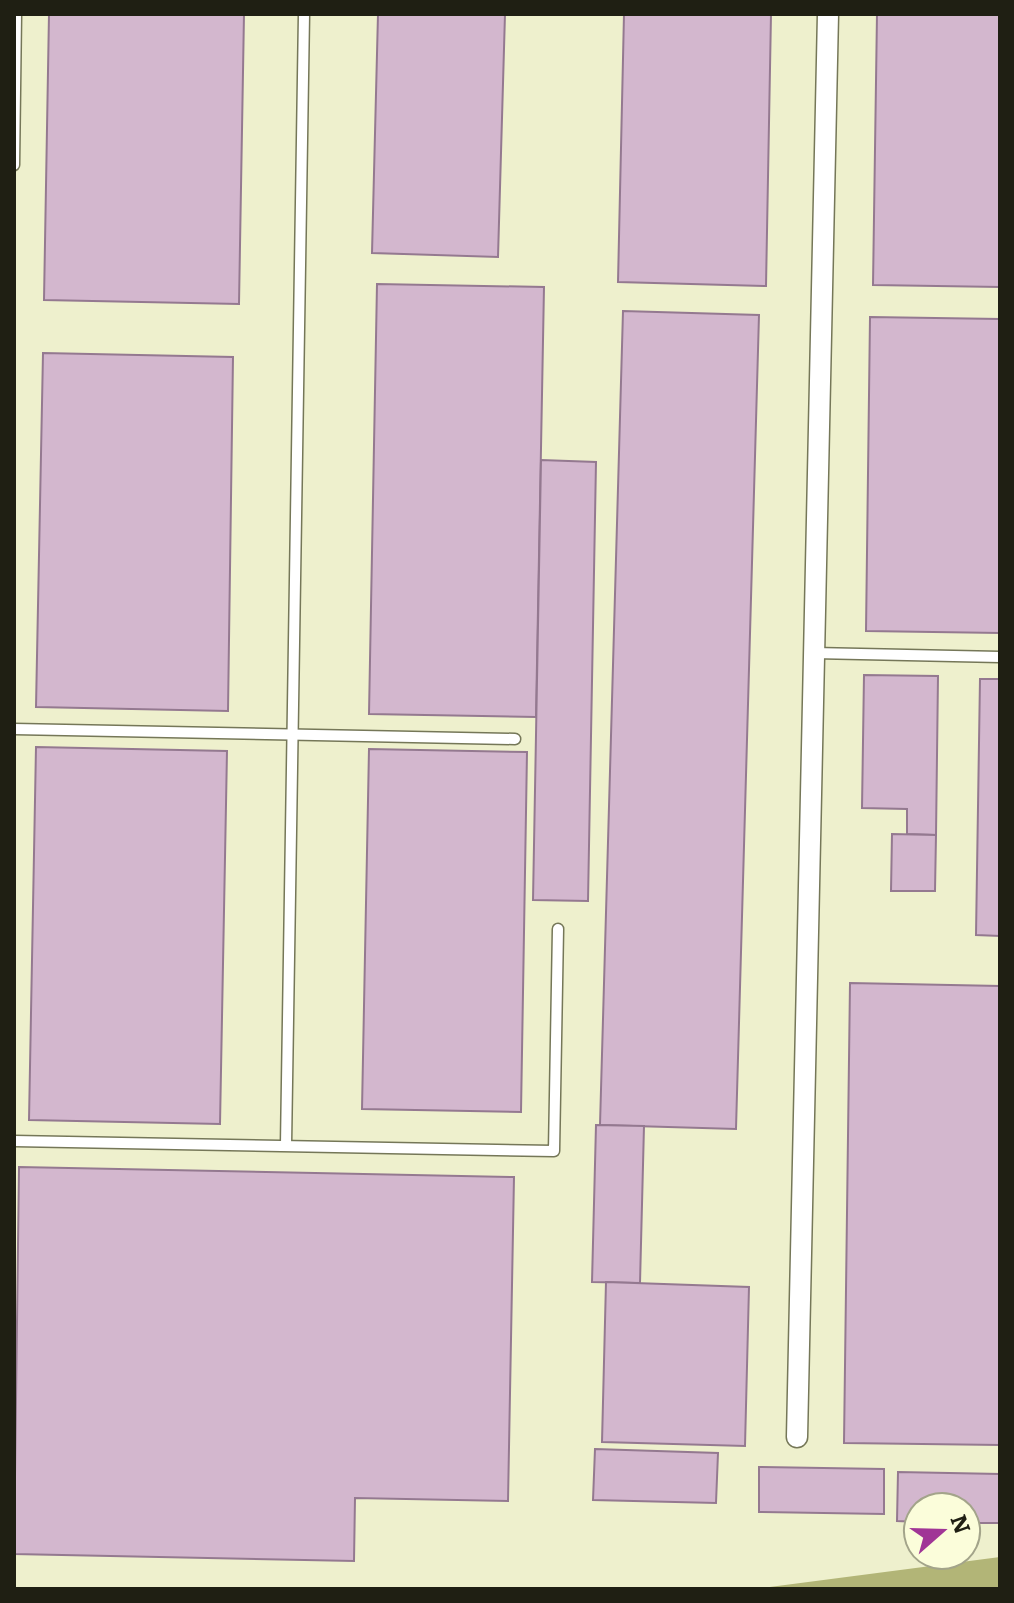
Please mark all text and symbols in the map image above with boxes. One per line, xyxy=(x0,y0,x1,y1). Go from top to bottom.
north arrow xyxy=(902,1491,982,1571)
text: N xyxy=(944,1509,981,1538)

